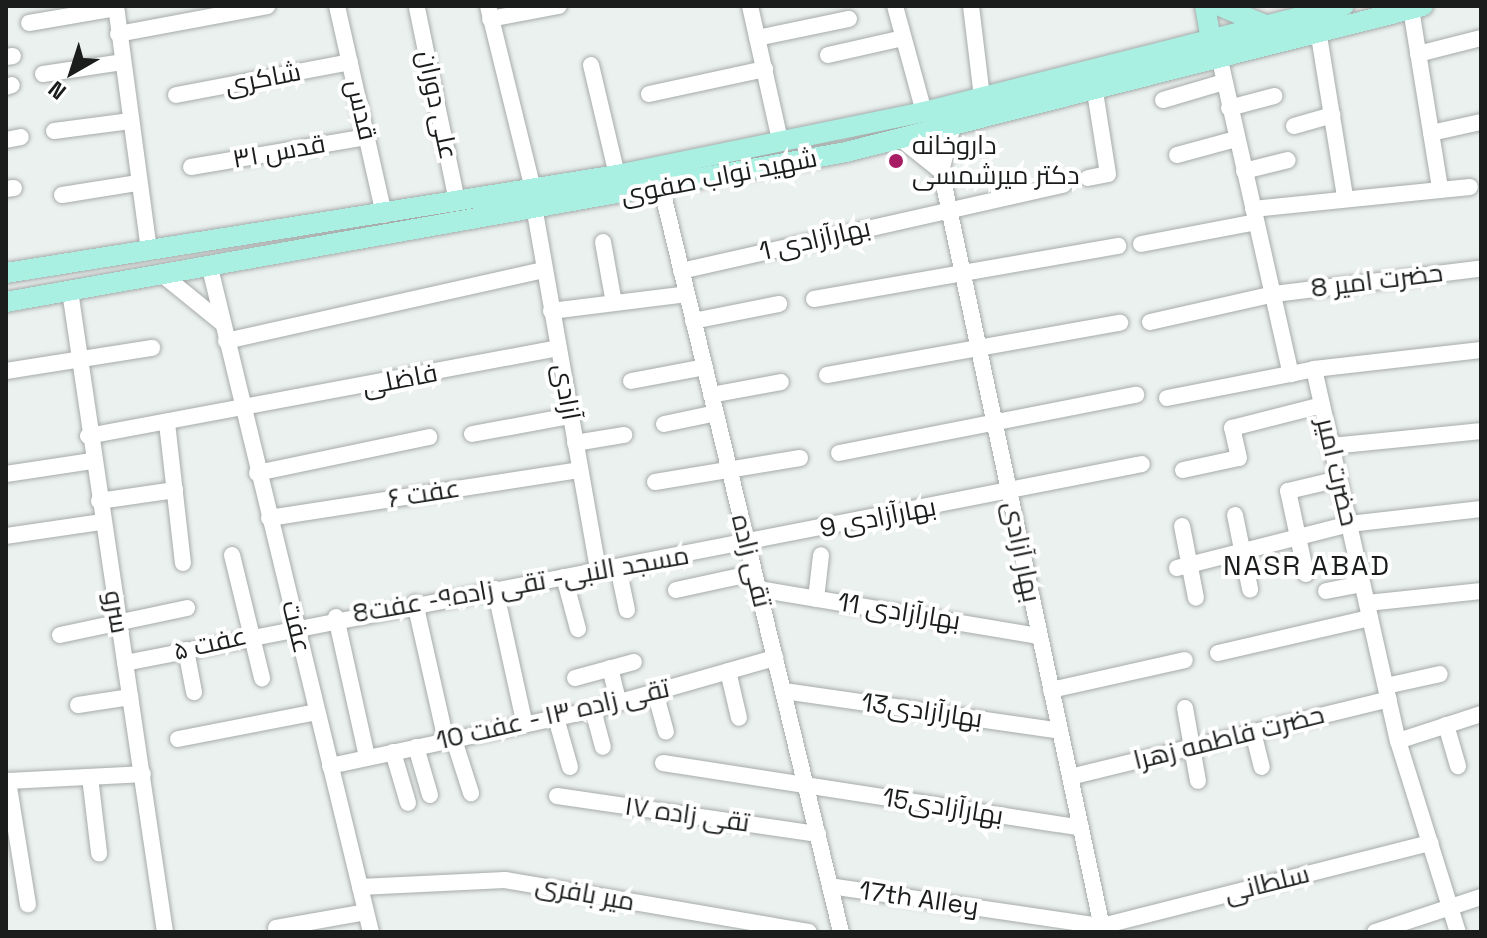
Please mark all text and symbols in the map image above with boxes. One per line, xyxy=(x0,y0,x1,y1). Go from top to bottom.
north arrow xyxy=(32,32,112,112)
street label: علی دوران xyxy=(410,48,464,162)
street label: شاکری xyxy=(222,56,304,102)
text: N xyxy=(42,75,71,106)
street label: قدس xyxy=(339,77,383,143)
street label: قدس ۳۱ xyxy=(230,129,328,175)
place label: داروخانه دکتر میرشمسی xyxy=(912,130,1079,192)
street label: شهید نواب صفوی xyxy=(618,143,820,211)
marker: داروخانه دکتر میرشمسی xyxy=(887,152,905,170)
street label: بهارآزادی 1 xyxy=(757,212,873,268)
street label: حضرت امیر 8 xyxy=(1309,257,1445,305)
street label: فاضلی xyxy=(360,357,440,403)
street label: آزادی xyxy=(546,361,586,423)
street label: حضرت امیر xyxy=(1309,415,1365,529)
street label: عفت ۶ xyxy=(386,473,462,515)
street label: بهارآزادی 9 xyxy=(817,491,939,545)
street label: بهار آزادی xyxy=(995,499,1047,605)
street label: تقی زاده xyxy=(724,511,778,611)
street label: مسجد النبی- تقی زاده۹- عفت8 xyxy=(350,540,692,630)
district label: NASR ABAD xyxy=(1223,548,1391,582)
street label: بهارآزادی 11 xyxy=(835,587,963,637)
street label: سرو xyxy=(97,588,135,636)
street label: عفت xyxy=(274,597,318,657)
street label: عفت ۵ xyxy=(170,620,250,668)
street label: تقی زاده ۱۳ - عفت 10 xyxy=(433,673,673,757)
street label: بهارآزادی13 xyxy=(859,687,985,735)
street label: حضرت فاطمه زهرا xyxy=(1131,699,1327,777)
street label: بهارآزادی15 xyxy=(880,782,1006,832)
street label: تقی زاده ۱۷ xyxy=(623,791,751,839)
street label: سلطانی xyxy=(1221,858,1313,910)
street label: میر بافری xyxy=(533,870,637,918)
street label: 17th Alley xyxy=(857,875,981,923)

